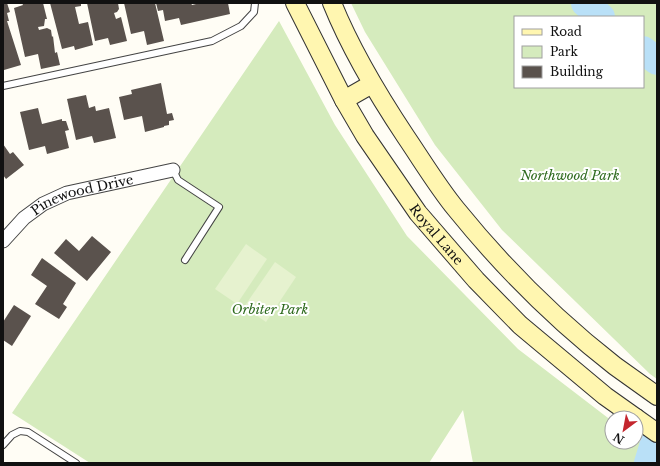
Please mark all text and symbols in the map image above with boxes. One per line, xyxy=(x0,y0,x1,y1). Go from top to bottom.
legend xyxy=(514,16,644,88)
text: Road xyxy=(550,24,582,39)
text: Park xyxy=(550,44,578,59)
text: Building xyxy=(550,64,604,79)
park label: Northwood Park xyxy=(519,167,620,184)
street label: Pinewood Drive xyxy=(27,170,135,219)
street label: Royal Lane xyxy=(406,201,467,268)
park label: Orbiter Park xyxy=(232,301,308,318)
north arrow xyxy=(604,410,644,450)
text: N xyxy=(610,429,627,447)

